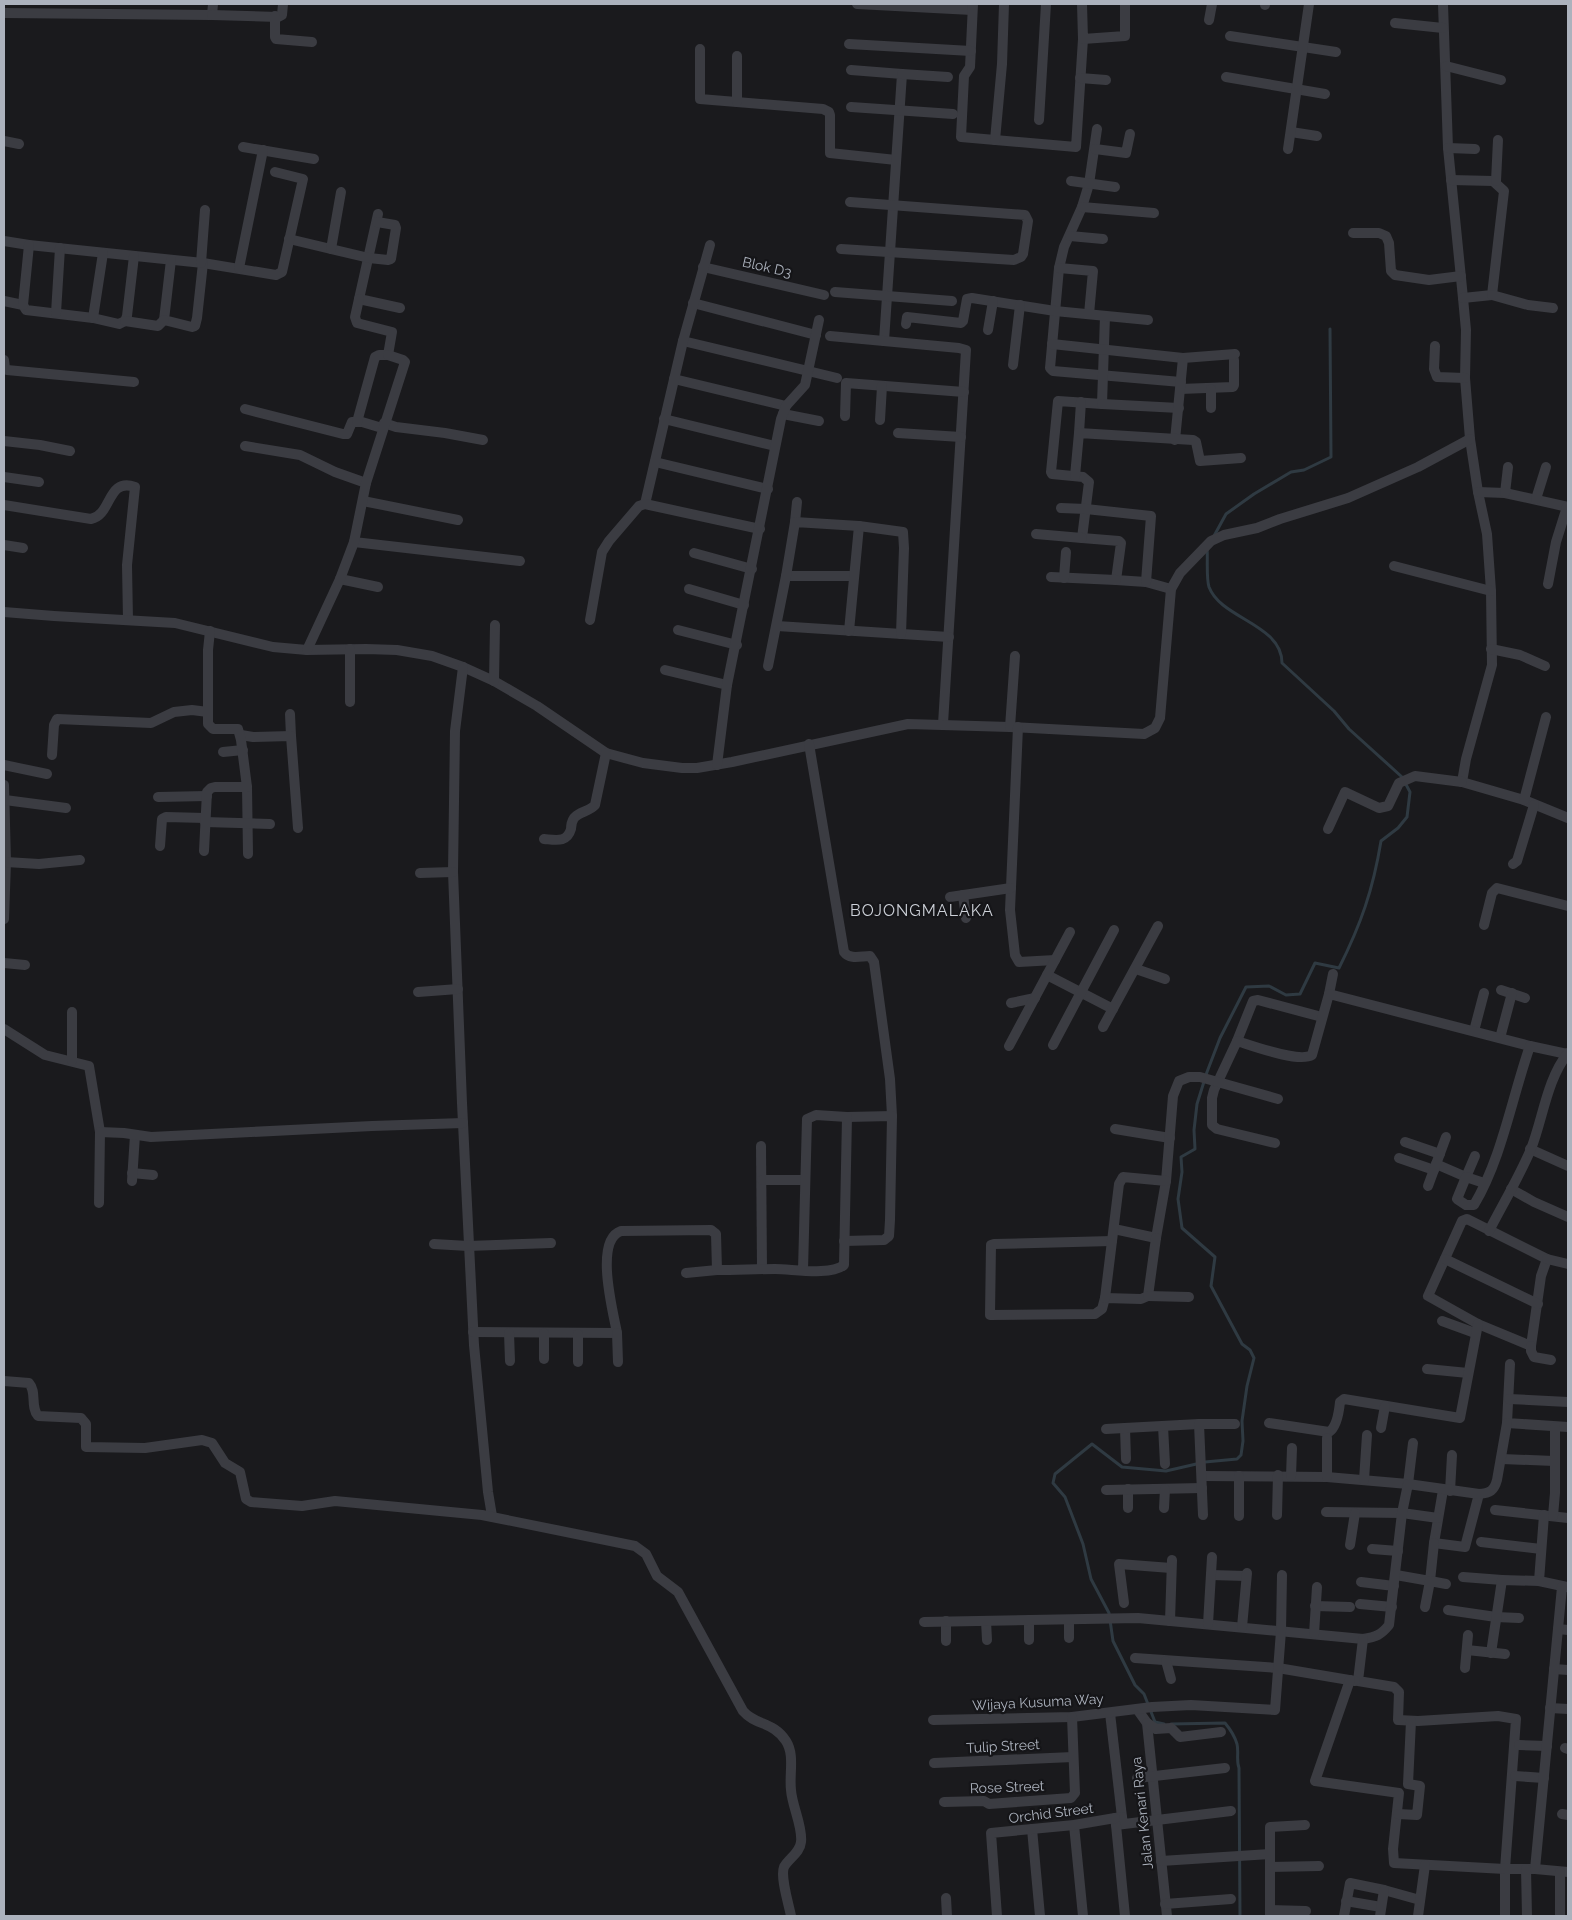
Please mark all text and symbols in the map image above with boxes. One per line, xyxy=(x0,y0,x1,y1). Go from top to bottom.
street label: Blok D3 xyxy=(741,254,793,280)
district label: BOJONGMALAKA xyxy=(850,901,994,920)
street label: Wijaya Kusuma Way xyxy=(972,1691,1104,1713)
street label: Tulip Street xyxy=(966,1736,1040,1756)
street label: Jalan Kenari Raya xyxy=(1128,1756,1156,1870)
street label: Rose Street xyxy=(969,1778,1045,1796)
street label: Orchid Street xyxy=(1008,1800,1095,1826)

